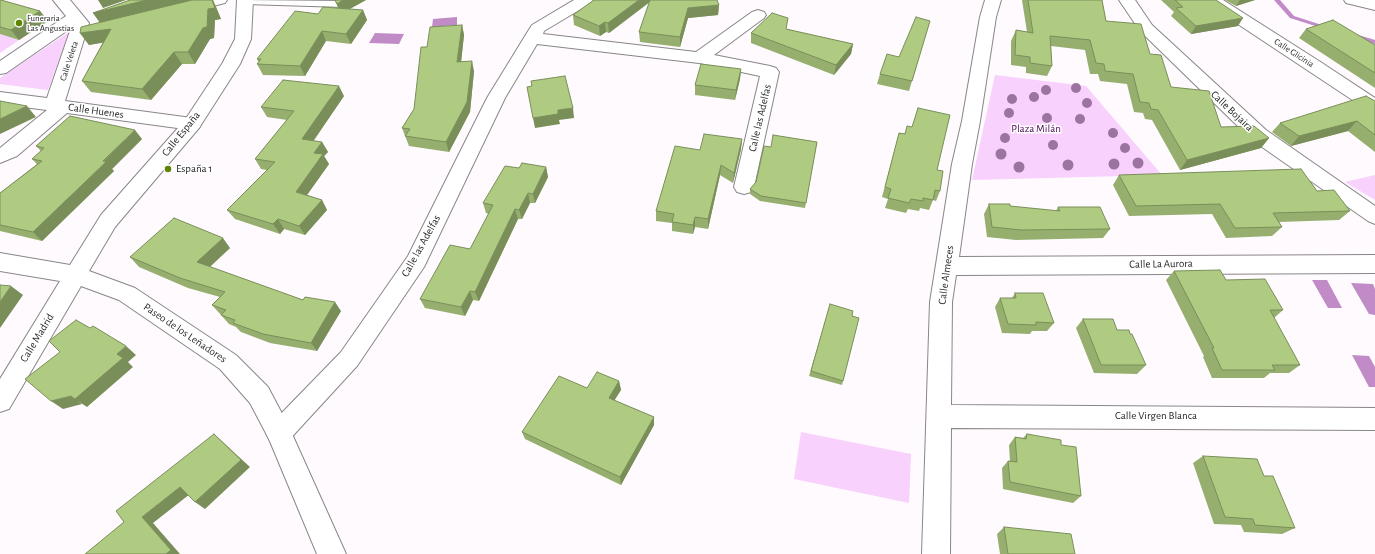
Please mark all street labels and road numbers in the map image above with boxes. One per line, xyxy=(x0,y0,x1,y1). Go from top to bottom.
street label: Calle Glicinia xyxy=(1272,36,1316,70)
street label: Calle Veleta xyxy=(58,40,80,82)
street label: Calle las Adelfas xyxy=(746,83,774,153)
street label: Calle Bojaira xyxy=(1208,88,1256,134)
street label: Calle Huenes xyxy=(67,101,125,121)
street label: Calle España xyxy=(159,109,203,159)
street label: Calle las Adelfas xyxy=(399,213,443,279)
street label: Calle Almeces xyxy=(935,245,957,305)
street label: Calle La Aurora xyxy=(1129,257,1193,271)
street label: Paseo de los Leñadores xyxy=(141,300,229,366)
street label: Calle Madrid xyxy=(17,311,57,365)
street label: Calle Virgen Blanca xyxy=(1115,409,1197,423)

